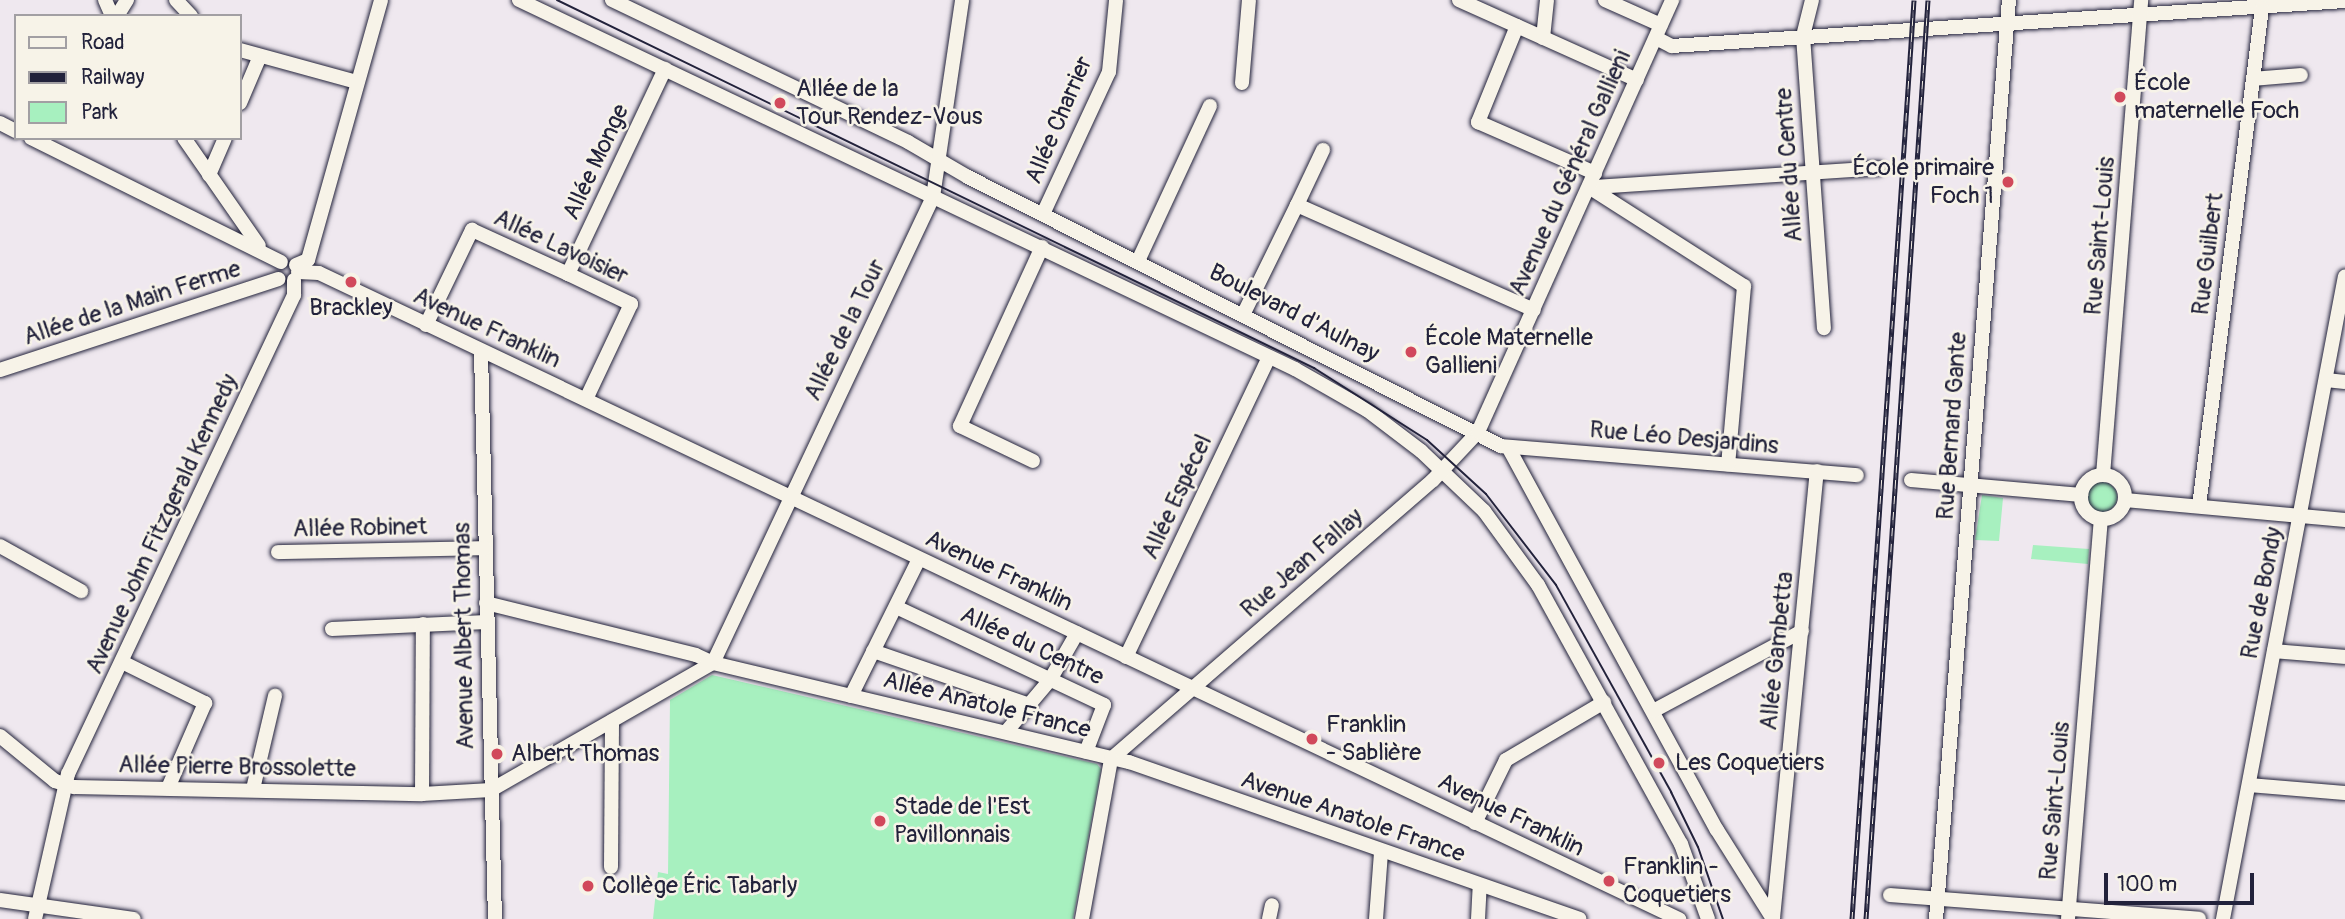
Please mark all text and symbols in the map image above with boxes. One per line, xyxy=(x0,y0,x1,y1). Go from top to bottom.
legend xyxy=(14,14,242,140)
text: Road xyxy=(81,29,125,56)
street label: Avenue du Général Gallieni xyxy=(1503,46,1637,300)
street label: Allée Charrier xyxy=(1019,52,1099,188)
text: Railway xyxy=(81,64,145,91)
place label: École maternelle Foch xyxy=(2134,69,2299,125)
place label: Allée de la Tour Rendez-Vous xyxy=(796,75,982,131)
street label: Allée du Centre xyxy=(1769,87,1809,243)
marker: École maternelle Foch xyxy=(2112,89,2128,105)
marker: Allée de la Tour Rendez-Vous xyxy=(770,93,790,113)
text: Park xyxy=(81,99,118,126)
street label: Allée Monge xyxy=(557,100,635,224)
place label: École primaire Foch 1 xyxy=(1852,154,1994,210)
street label: Rue Saint-Louis xyxy=(2079,156,2121,316)
marker: École primaire Foch 1 xyxy=(2000,174,2016,190)
street label: Rue Guilbert xyxy=(2186,191,2230,317)
street label: Allée Lavoisier xyxy=(489,203,633,291)
street label: Allée de la Main Ferme xyxy=(20,254,244,352)
street label: Allée de la Tour xyxy=(798,255,892,405)
street label: Boulevard d'Aulnay xyxy=(1204,258,1384,368)
marker: Brackley xyxy=(343,274,359,290)
street label: Avenue Franklin xyxy=(409,281,565,375)
place label: Brackley xyxy=(309,294,393,322)
place label: École Maternelle Gallieni xyxy=(1425,324,1593,380)
street label: Rue Bernard Gante xyxy=(1931,331,1973,521)
marker: École Maternelle Gallieni xyxy=(1403,344,1419,360)
street label: Avenue John Fitzgerald Kennedy xyxy=(80,370,244,678)
street label: Rue Léo Desjardins xyxy=(1588,415,1780,461)
street label: Allée Espécel xyxy=(1136,430,1218,564)
street label: Rue Jean Fallay xyxy=(1235,502,1369,624)
street label: Allée Robinet xyxy=(293,512,427,544)
street label: Avenue Albert Thomas xyxy=(448,522,480,750)
street label: Avenue Franklin xyxy=(921,524,1077,618)
street label: Rue de Bondy xyxy=(2235,525,2289,661)
street label: Allée Gambetta xyxy=(1754,570,1800,732)
street label: Allée du Centre xyxy=(956,600,1108,692)
street label: Allée Anatole France xyxy=(880,665,1094,745)
place label: Franklin - Sablière xyxy=(1326,711,1421,767)
street label: Rue Saint-Louis xyxy=(2034,721,2076,881)
marker: Franklin - Sablière xyxy=(1304,731,1320,747)
place label: Albert Thomas xyxy=(511,740,659,768)
marker: Albert Thomas xyxy=(489,746,505,762)
place label: Les Coquetiers xyxy=(1675,749,1824,777)
street label: Allée Pierre Brossolette xyxy=(118,751,356,783)
marker: Les Coquetiers xyxy=(1649,753,1669,773)
street label: Avenue Anatole France xyxy=(1237,765,1469,869)
street label: Avenue Franklin xyxy=(1433,767,1589,863)
place label: Stade de l'Est Pavillonnais xyxy=(894,793,1030,849)
marker: Stade de l'Est Pavillonnais xyxy=(872,813,888,829)
place label: Franklin - Coquetiers xyxy=(1623,853,1731,909)
scale bar xyxy=(2107,860,2258,904)
text: 100 m xyxy=(2117,871,2177,898)
place label: Collège Éric Tabarly xyxy=(602,872,797,900)
marker: Franklin - Coquetiers xyxy=(1601,873,1617,889)
marker: Collège Éric Tabarly xyxy=(580,878,596,894)

